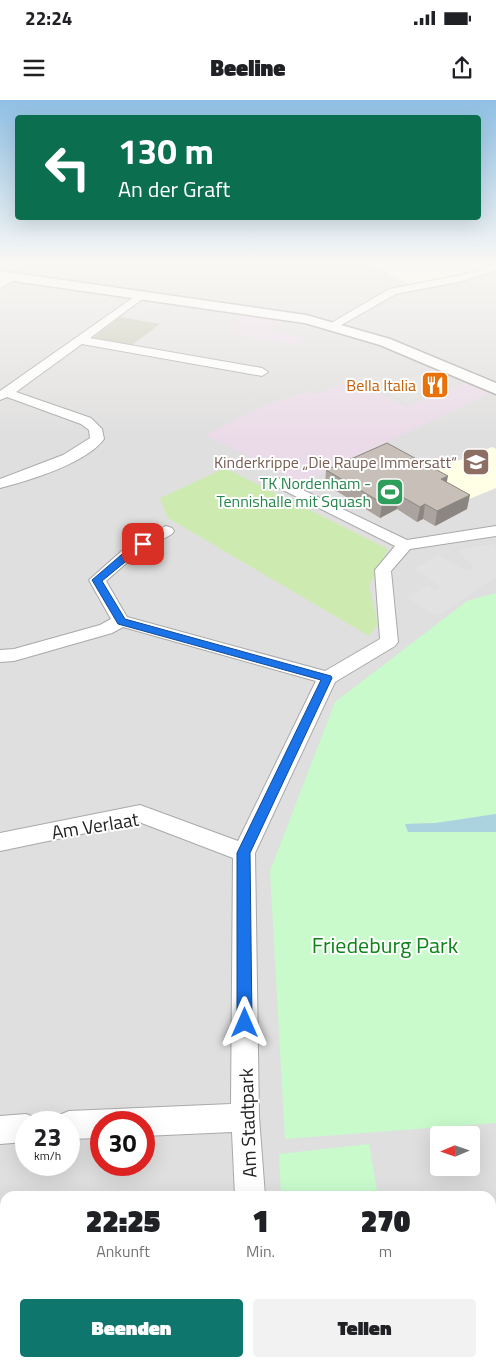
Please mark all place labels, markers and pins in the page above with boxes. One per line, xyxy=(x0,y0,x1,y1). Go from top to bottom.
restaurant icon: Bella Italia xyxy=(420,370,450,400)
place label: Bella Italia xyxy=(346,373,416,397)
school or university icon: Kinderkrippe „Die Raupe Immersatt“ xyxy=(461,447,491,477)
place label: Kinderkrippe „Die Raupe Immersatt“ xyxy=(214,450,457,474)
place label: TK Nordenham - Tennishalle mit Squash xyxy=(217,471,371,513)
sports icon: TK Nordenham - Tennishalle mit Squash xyxy=(375,477,405,507)
pin xyxy=(122,523,164,565)

